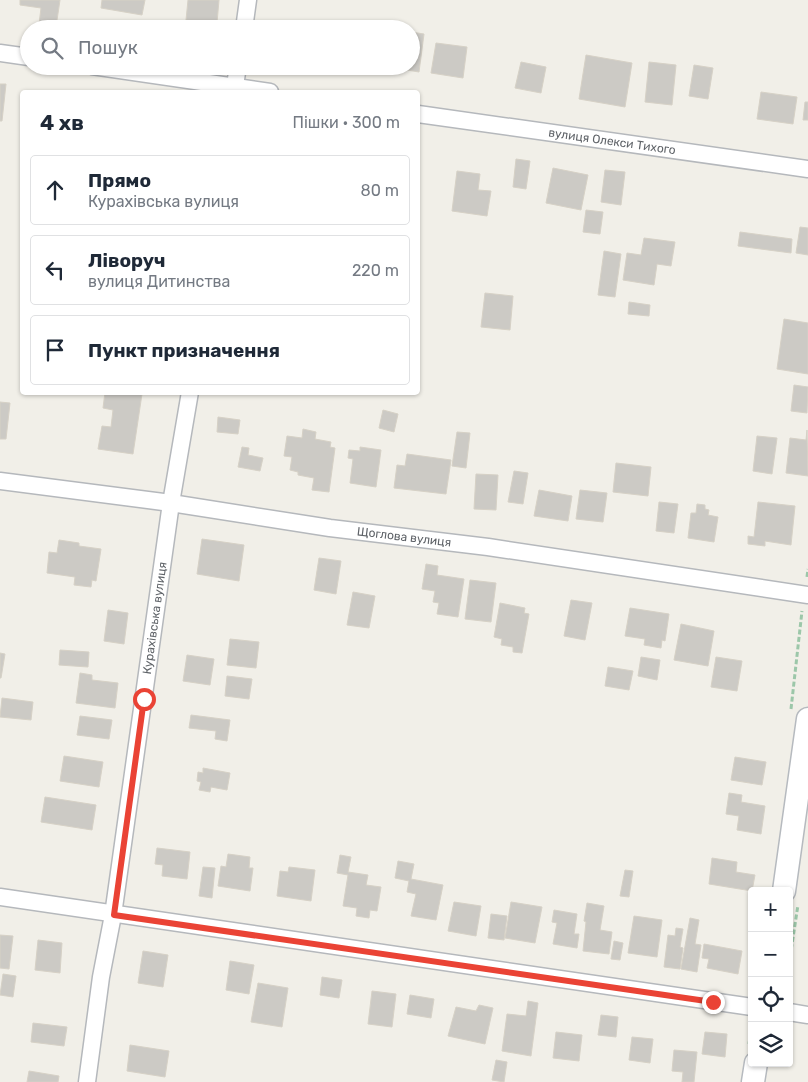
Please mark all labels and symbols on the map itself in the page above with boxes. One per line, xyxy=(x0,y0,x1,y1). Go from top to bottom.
street label: вулиця Олекси Тихого xyxy=(548,125,677,157)
street label: Щоглова вулиця xyxy=(356,524,452,550)
street label: Курахівська вулиця xyxy=(140,561,170,675)
route start xyxy=(133,688,156,711)
route end xyxy=(702,991,725,1014)

